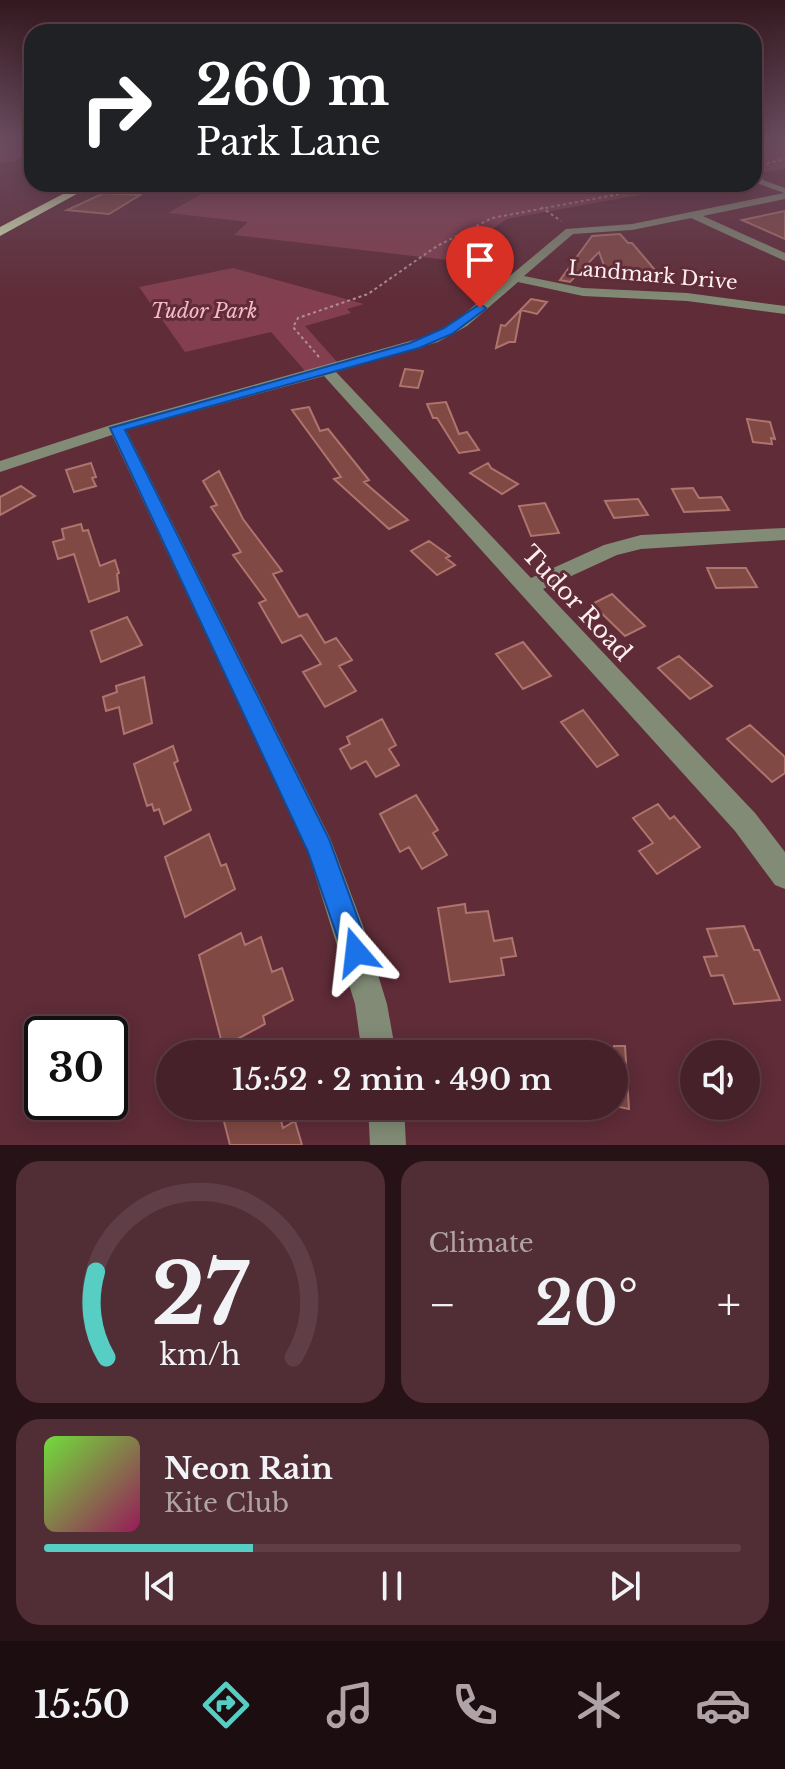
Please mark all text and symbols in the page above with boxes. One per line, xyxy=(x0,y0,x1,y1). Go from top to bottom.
text: 260 m xyxy=(196,51,389,120)
icon: right xyxy=(64,56,168,160)
text: Park Lane xyxy=(196,120,381,165)
pin xyxy=(446,226,514,308)
icon: arrive xyxy=(458,238,502,282)
street label: Landmark Drive xyxy=(567,256,739,294)
park label: Tudor Park xyxy=(151,299,257,323)
street label: Tudor Road xyxy=(516,539,638,667)
position arrow xyxy=(314,910,398,994)
speed limit sign: 30 xyxy=(24,1016,128,1120)
map controls xyxy=(680,1040,760,1120)
button: sound xyxy=(680,1040,760,1120)
text: 15:52 · 2 min · 490 m xyxy=(232,1061,552,1098)
text: Climate xyxy=(429,1227,534,1259)
text: 27 xyxy=(152,1243,250,1346)
text: 20° xyxy=(535,1267,638,1341)
text: − xyxy=(429,1277,456,1332)
text: + xyxy=(717,1277,741,1332)
text: km/h xyxy=(160,1337,241,1373)
text: Neon Rain xyxy=(164,1450,333,1487)
text: Kite Club xyxy=(164,1487,289,1519)
icon: previous xyxy=(138,1564,182,1608)
icon: pause xyxy=(370,1564,414,1608)
icon: next xyxy=(603,1564,647,1608)
icon: directions xyxy=(198,1677,254,1733)
icon: music xyxy=(322,1677,378,1733)
icon: phone xyxy=(447,1677,503,1733)
icon: climate xyxy=(571,1677,627,1733)
icon: car xyxy=(695,1677,751,1733)
text: 15:50 xyxy=(34,1683,130,1728)

